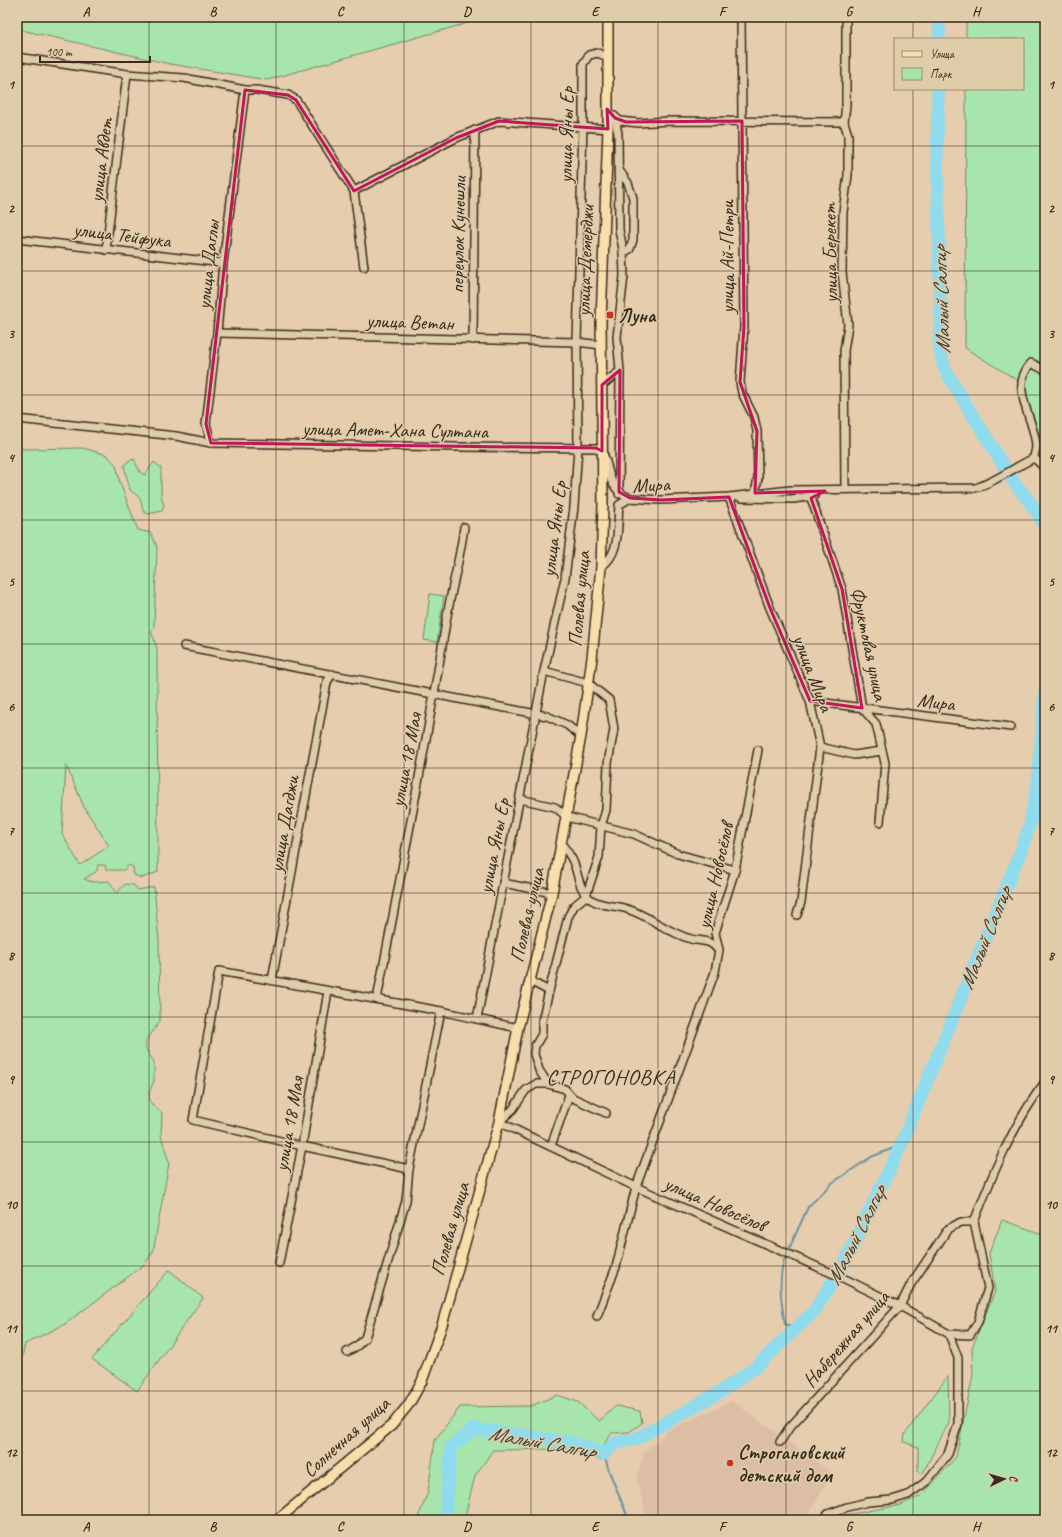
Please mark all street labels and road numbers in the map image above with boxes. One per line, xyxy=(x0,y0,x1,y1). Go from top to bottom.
street label: улица Яны Ер xyxy=(553,85,579,184)
street label: улица Авдет xyxy=(83,114,119,205)
street label: переулок Кунешли xyxy=(444,175,472,294)
street label: улица Ай-Петри xyxy=(715,199,740,315)
street label: улица Берекет xyxy=(817,201,843,304)
street label: улица Демерджи xyxy=(571,203,599,318)
street label: улица Тейфука xyxy=(71,217,174,254)
street label: улица Даглы xyxy=(191,218,225,312)
street label: улица Ветан xyxy=(365,308,456,336)
street label: улица Амет-Хана Султана xyxy=(301,416,490,444)
street label: Мира xyxy=(632,471,672,498)
street label: улица Яны Ер xyxy=(536,478,572,579)
street label: Полевая улица xyxy=(562,549,596,648)
street label: Фруктовая улица xyxy=(845,585,893,704)
street label: улица Мира xyxy=(787,630,840,717)
street label: Мира xyxy=(916,687,958,717)
street label: улица 18 Мая xyxy=(384,709,428,810)
street label: улица Дагджи xyxy=(263,773,305,875)
street label: улица Яны Ер xyxy=(472,795,516,897)
street label: улица Новосёлов xyxy=(690,817,740,932)
street label: Полевая улица xyxy=(504,864,550,964)
street label: улица 18 Мая xyxy=(268,1073,310,1174)
street label: улица Новосёлов xyxy=(660,1170,772,1239)
street label: Полевая улица xyxy=(425,1178,476,1278)
street label: Набережная улица xyxy=(797,1284,896,1392)
street label: Солнечная улица xyxy=(297,1390,396,1483)

